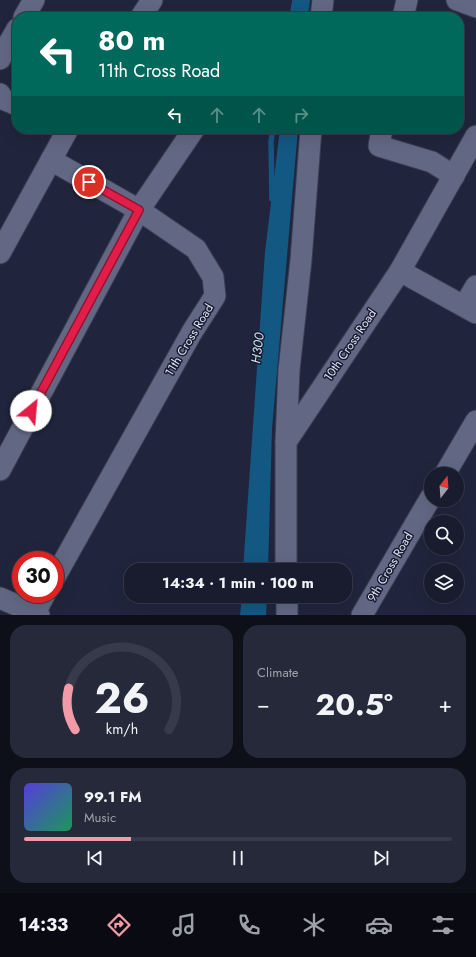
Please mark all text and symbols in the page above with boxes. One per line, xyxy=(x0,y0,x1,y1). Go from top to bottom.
text: 80 m xyxy=(98,20,165,61)
icon: left xyxy=(32,28,84,80)
text: 11th Cross Road xyxy=(98,58,220,84)
icon: left xyxy=(164,104,186,126)
icon: ahead xyxy=(206,104,228,126)
icon: ahead xyxy=(248,104,270,126)
icon: right xyxy=(290,104,312,126)
pin xyxy=(72,165,106,199)
icon: arrive xyxy=(78,171,100,193)
street label: 11th Cross Road xyxy=(160,300,218,380)
street label: 10th Cross Road xyxy=(319,305,381,385)
water label: H300 xyxy=(246,331,269,365)
position arrow xyxy=(10,390,52,432)
north arrow xyxy=(424,467,464,507)
map controls xyxy=(424,467,464,603)
button: search xyxy=(424,515,464,555)
street label: 9th Cross Road xyxy=(363,529,417,605)
speed limit sign: 30 xyxy=(12,551,64,603)
button: layers xyxy=(424,563,464,603)
text: 14:34 · 1 min · 100 m xyxy=(162,572,314,594)
text: Climate xyxy=(257,663,298,682)
text: 26 xyxy=(94,667,149,728)
text: 20.5° xyxy=(315,683,393,726)
text: − xyxy=(257,688,270,720)
text: + xyxy=(438,688,452,720)
text: km/h xyxy=(105,718,138,738)
text: 99.1 FM xyxy=(84,786,142,808)
text: Music xyxy=(84,808,116,827)
icon: previous xyxy=(84,847,106,869)
icon: pause xyxy=(227,847,249,869)
icon: next xyxy=(370,847,392,869)
icon: directions xyxy=(105,911,133,939)
icon: music xyxy=(170,911,198,939)
icon: phone xyxy=(235,911,263,939)
icon: climate xyxy=(300,911,328,939)
icon: car xyxy=(365,911,393,939)
icon: filters xyxy=(429,911,457,939)
text: 14:33 xyxy=(18,912,68,938)

